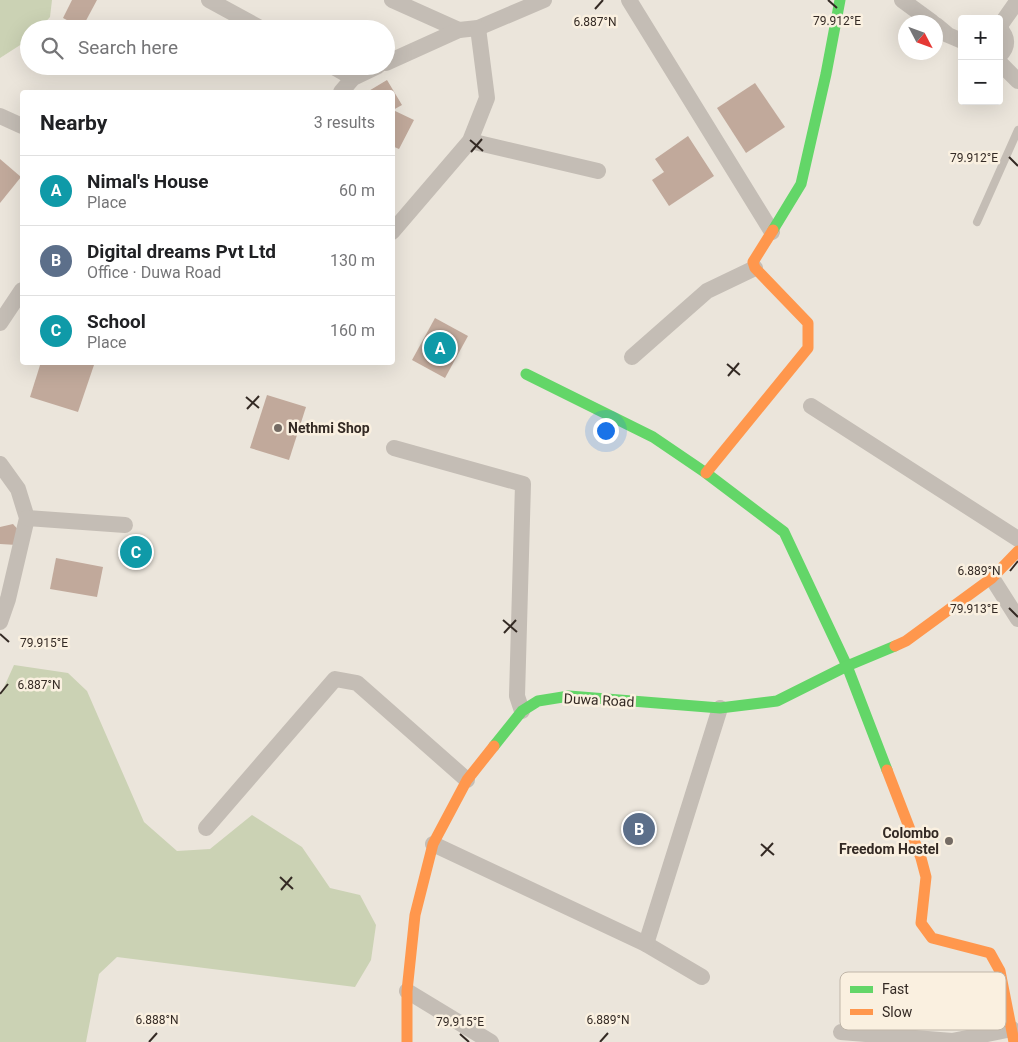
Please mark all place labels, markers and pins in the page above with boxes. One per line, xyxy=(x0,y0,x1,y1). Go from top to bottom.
pin: A xyxy=(424,329,456,367)
place label: Nethmi Shop xyxy=(288,420,370,436)
marker: Nethmi Shop xyxy=(272,422,284,434)
pin: C xyxy=(120,533,152,571)
pin: B xyxy=(623,810,655,848)
place label: Colombo Freedom Hostel xyxy=(839,825,939,857)
marker: Colombo Freedom Hostel xyxy=(943,835,955,847)

